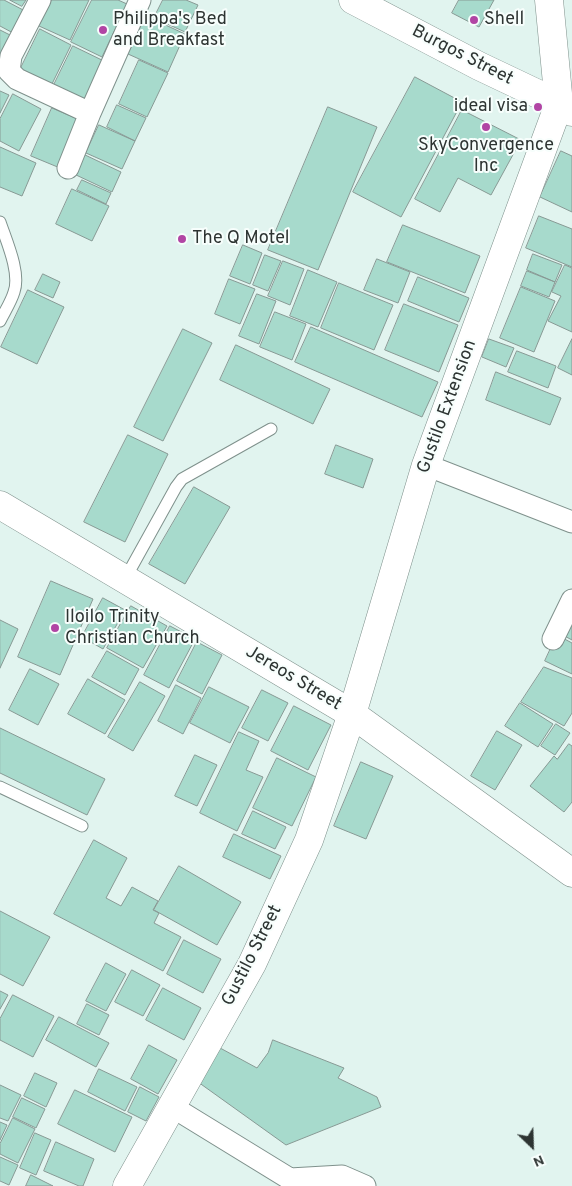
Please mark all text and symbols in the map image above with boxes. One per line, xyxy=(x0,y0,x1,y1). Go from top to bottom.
place label: Philippa's Bed and Breakfast xyxy=(113,9,227,52)
place label: Shell xyxy=(484,9,524,31)
marker: Shell xyxy=(468,14,480,26)
street label: Burgos Street xyxy=(408,21,516,91)
marker: Philippa's Bed and Breakfast xyxy=(97,24,109,36)
place label: ideal visa xyxy=(454,96,528,118)
marker: ideal visa xyxy=(532,101,544,113)
marker: SkyConvergence Inc xyxy=(480,121,492,133)
place label: SkyConvergence Inc xyxy=(418,135,554,178)
place label: The Q Motel xyxy=(192,228,290,250)
marker: The Q Motel xyxy=(176,233,188,245)
street label: Gustilo Extension xyxy=(414,337,482,477)
place label: Iloilo Trinity Christian Church xyxy=(65,607,200,650)
marker: Iloilo Trinity Christian Church xyxy=(49,622,61,634)
street label: Jereos Street xyxy=(241,642,345,716)
street label: Gustilo Street xyxy=(218,902,288,1010)
north arrow xyxy=(507,1121,557,1171)
text: N xyxy=(530,1150,546,1170)

